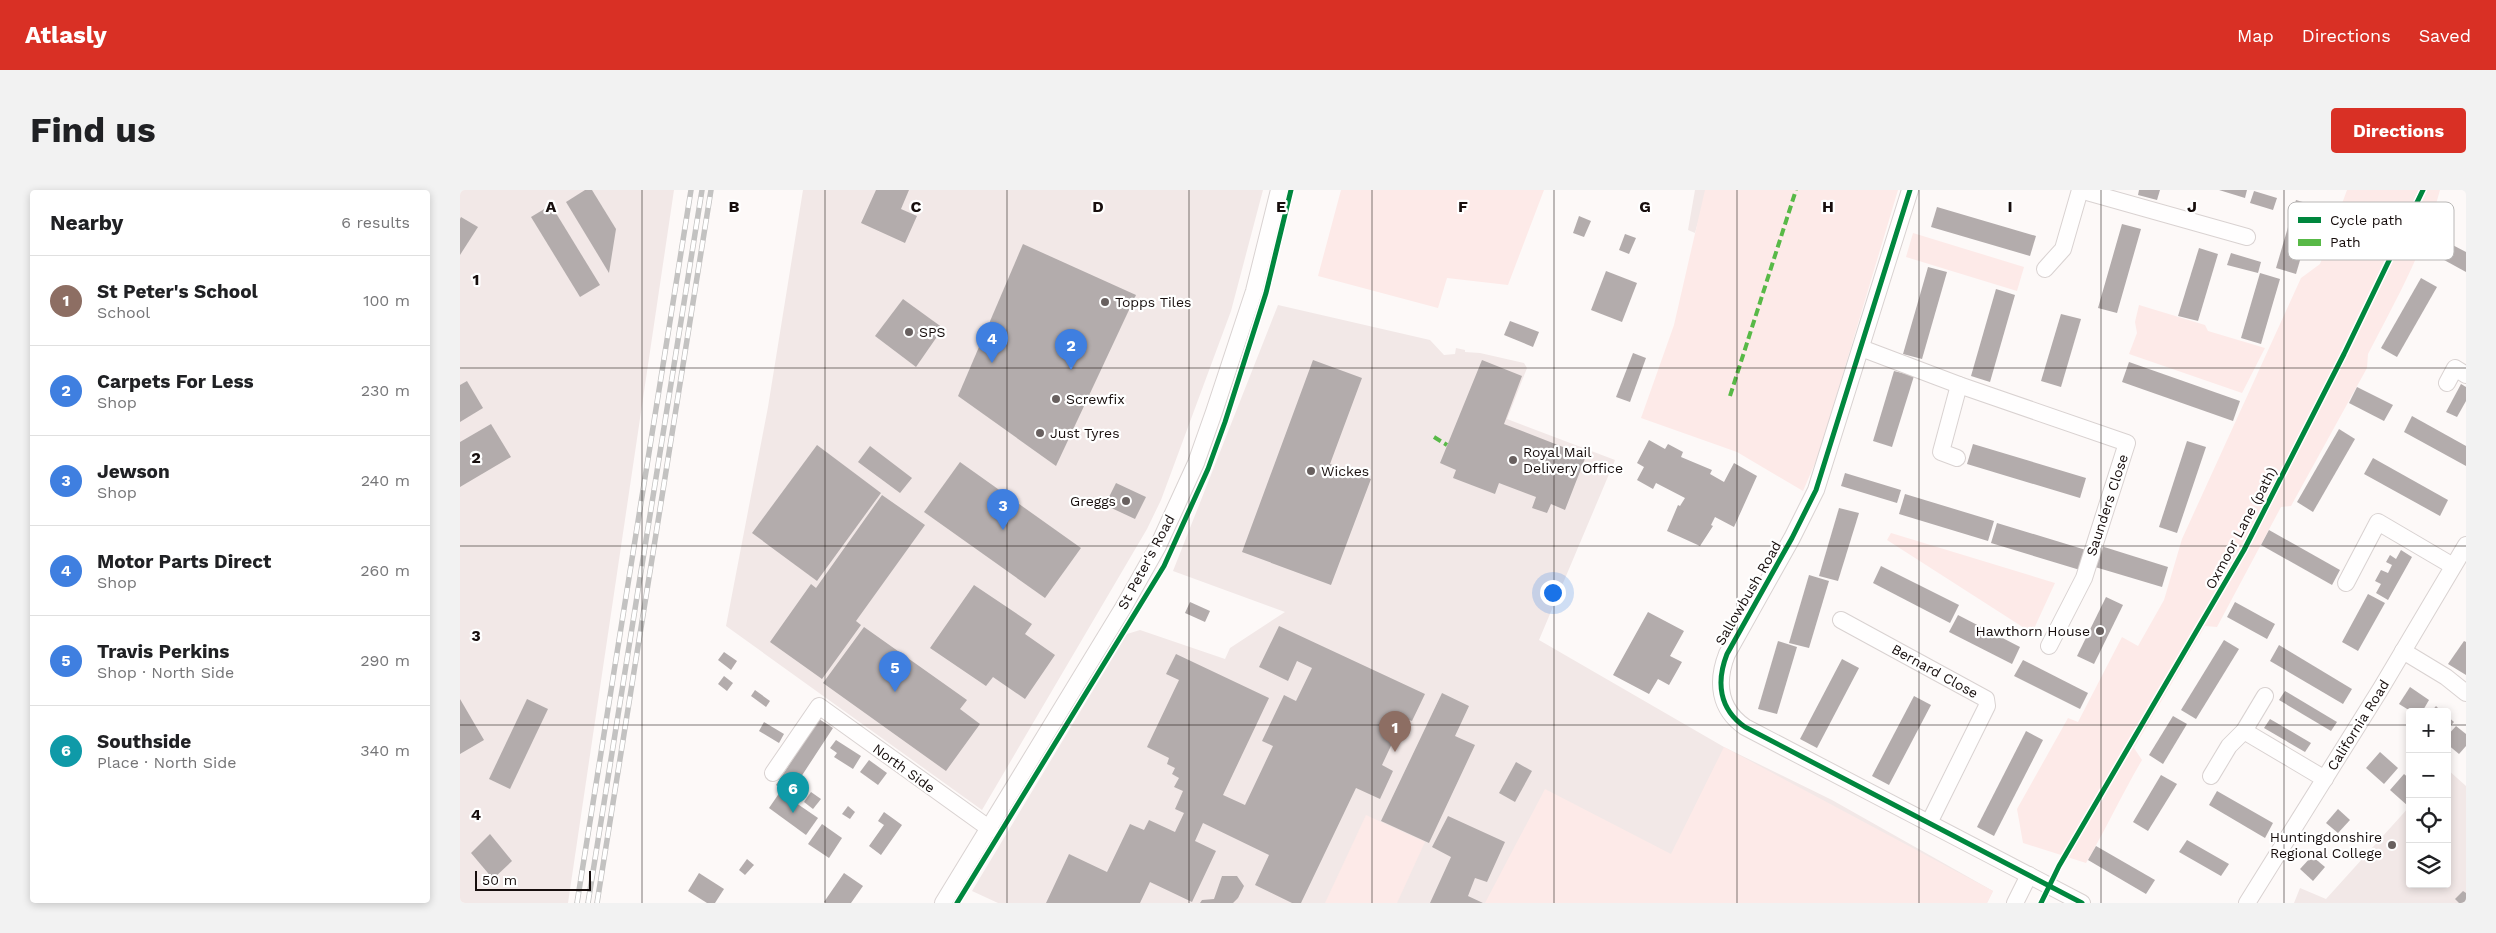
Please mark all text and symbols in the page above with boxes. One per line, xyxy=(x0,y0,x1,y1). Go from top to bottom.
text: Atlasly xyxy=(25,21,107,49)
text: Map xyxy=(2237,25,2274,46)
text: Directions xyxy=(2302,25,2391,46)
text: Saved xyxy=(2419,25,2471,46)
button: Directions xyxy=(2331,108,2466,153)
text: Find us xyxy=(30,109,156,151)
text: A xyxy=(546,197,557,216)
text: B xyxy=(729,197,740,216)
text: C xyxy=(911,197,922,216)
text: D xyxy=(1092,197,1104,216)
text: E xyxy=(1276,197,1286,216)
text: F xyxy=(1458,197,1468,216)
text: G xyxy=(1639,197,1651,216)
text: H xyxy=(1822,197,1834,216)
text: I xyxy=(2007,197,2013,216)
text: J xyxy=(2187,197,2197,216)
legend xyxy=(2288,202,2454,260)
text: Nearby xyxy=(50,210,123,235)
text: Cycle path xyxy=(2330,212,2403,228)
text: 6 results xyxy=(341,213,410,232)
text: Path xyxy=(2330,234,2361,250)
text: 1 xyxy=(473,270,479,289)
text: St Peter's School xyxy=(97,280,258,303)
text: 1 xyxy=(63,291,69,310)
text: 100 m xyxy=(363,291,410,310)
place label: Topps Tiles xyxy=(1115,294,1191,310)
marker: Topps Tiles xyxy=(1099,296,1111,308)
text: School xyxy=(97,303,150,322)
pin: 4 xyxy=(976,322,1008,363)
place label: SPS xyxy=(919,324,946,340)
marker: SPS xyxy=(903,326,915,338)
pin: 2 xyxy=(1055,329,1087,370)
text: Carpets For Less xyxy=(97,370,254,393)
text: 2 xyxy=(61,381,71,400)
text: 230 m xyxy=(361,381,410,400)
place label: Screwfix xyxy=(1066,391,1125,407)
text: Shop xyxy=(97,393,137,412)
marker: Screwfix xyxy=(1050,393,1062,405)
place label: Just Tyres xyxy=(1050,425,1120,441)
marker: Just Tyres xyxy=(1034,427,1046,439)
place label: Royal Mail Delivery Office xyxy=(1523,444,1623,476)
text: 2 xyxy=(471,448,481,467)
street label: Saunders Close xyxy=(2083,452,2131,558)
marker: Royal Mail Delivery Office xyxy=(1507,454,1519,466)
text: Jewson xyxy=(97,460,170,483)
place label: Wickes xyxy=(1321,463,1369,479)
street label: Oxmoor Lane (path) xyxy=(2202,464,2280,592)
marker: Wickes xyxy=(1305,465,1317,477)
text: 3 xyxy=(61,471,71,490)
text: 240 m xyxy=(361,471,410,490)
text: Shop xyxy=(97,483,137,502)
pin: 3 xyxy=(987,489,1019,530)
place label: Greggs xyxy=(1070,493,1116,509)
marker: Greggs xyxy=(1120,495,1132,507)
street label: St Peter's Road xyxy=(1114,512,1178,612)
street label: Sallowbush Road xyxy=(1712,538,1784,648)
text: Motor Parts Direct xyxy=(97,550,271,573)
text: 4 xyxy=(61,561,71,580)
text: 260 m xyxy=(360,561,410,580)
text: Shop xyxy=(97,573,137,592)
your location xyxy=(1540,580,1566,606)
place label: Hawthorn House xyxy=(1976,623,2090,639)
marker: Hawthorn House xyxy=(2094,625,2106,637)
text: 3 xyxy=(471,626,481,645)
text: Travis Perkins xyxy=(97,640,229,663)
street label: Bernard Close xyxy=(1889,641,1981,701)
text: 5 xyxy=(61,651,71,670)
text: 290 m xyxy=(360,651,410,670)
pin: 5 xyxy=(879,651,911,692)
text: Shop · North Side xyxy=(97,663,234,682)
street label: California Road xyxy=(2324,677,2392,773)
map controls xyxy=(2406,708,2451,888)
button: + xyxy=(2406,708,2451,753)
pin: 1 xyxy=(1379,711,1411,752)
text: Southside xyxy=(97,730,191,753)
street label: North Side xyxy=(870,740,938,796)
text: 6 xyxy=(61,741,71,760)
text: 340 m xyxy=(360,741,410,760)
text: Place · North Side xyxy=(97,753,236,772)
button: − xyxy=(2406,753,2451,798)
pin: 6 xyxy=(777,772,809,813)
button: locate xyxy=(2406,798,2451,843)
text: 4 xyxy=(471,805,481,824)
place label: Huntingdonshire Regional College xyxy=(2270,829,2382,861)
marker: Huntingdonshire Regional College xyxy=(2386,839,2398,851)
button: layers xyxy=(2406,843,2451,888)
scale bar xyxy=(475,868,591,891)
text: 50 m xyxy=(482,872,517,888)

